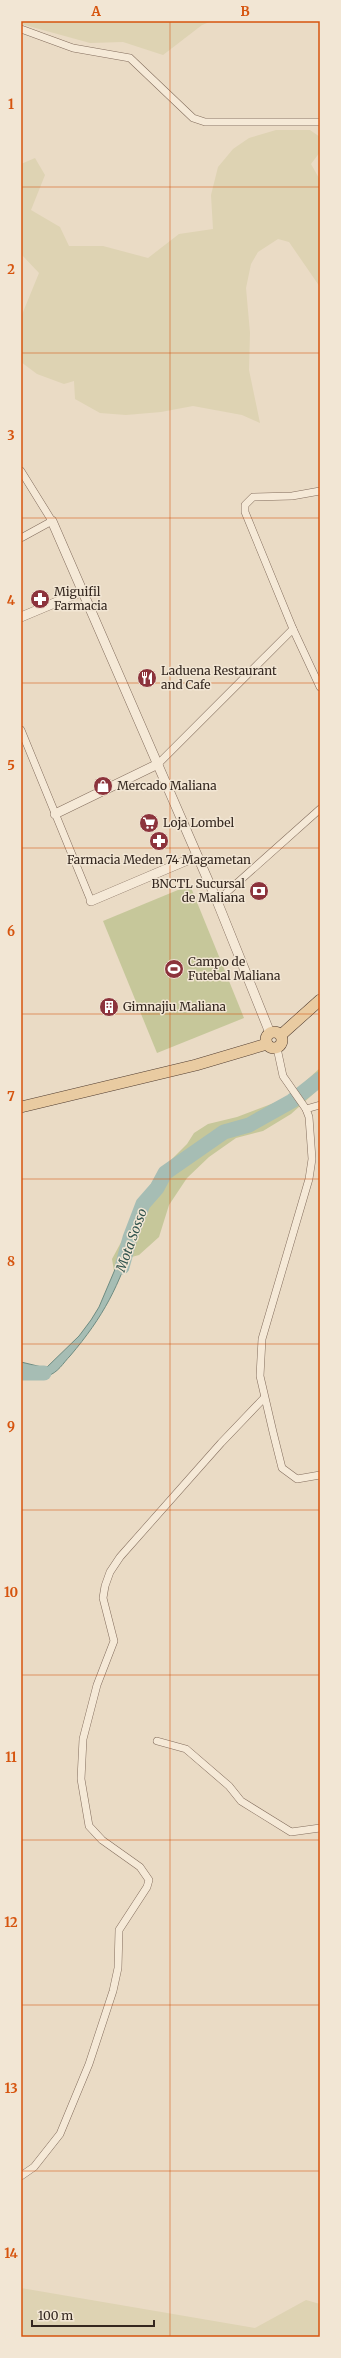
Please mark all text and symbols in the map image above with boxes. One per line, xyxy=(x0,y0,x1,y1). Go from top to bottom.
text: A xyxy=(90,3,101,20)
text: B xyxy=(240,3,250,20)
text: 1 xyxy=(8,96,14,113)
text: 2 xyxy=(7,261,15,278)
text: 3 xyxy=(7,427,15,444)
place label: Miguifil Farmacia xyxy=(54,584,108,613)
pharmacy icon: Miguifil Farmacia xyxy=(29,588,51,610)
text: 4 xyxy=(7,592,16,609)
place label: Laduena Restaurant and Cafe xyxy=(161,663,277,692)
restaurant icon: Laduena Restaurant and Cafe xyxy=(136,667,158,689)
text: 5 xyxy=(7,757,15,774)
shop icon: Mercado Maliana xyxy=(92,775,114,797)
place label: Mercado Maliana xyxy=(117,778,217,793)
supermarket icon: Loja Lombel xyxy=(138,812,160,834)
place label: Loja Lombel xyxy=(163,815,234,830)
pharmacy icon: Farmacia Meden 74 Magametan xyxy=(148,830,170,852)
place label: Farmacia Meden 74 Magametan xyxy=(67,852,251,867)
place label: BNCTL Sucursal de Maliana xyxy=(152,876,246,905)
bank icon: BNCTL Sucursal de Maliana xyxy=(248,880,270,902)
text: 6 xyxy=(7,923,15,940)
place label: Campo de Futebal Maliana xyxy=(188,954,281,983)
sports icon: Campo de Futebal Maliana xyxy=(163,958,185,980)
building icon: Gimnajiu Maliana xyxy=(98,996,120,1018)
place label: Gimnajiu Maliana xyxy=(123,999,227,1014)
text: 7 xyxy=(7,1088,15,1105)
water label: Mota Sosso xyxy=(112,1206,151,1275)
text: 8 xyxy=(7,1253,15,1270)
text: 9 xyxy=(7,1418,15,1435)
text: 10 xyxy=(4,1584,18,1601)
text: 11 xyxy=(5,1749,17,1766)
text: 12 xyxy=(4,1914,18,1931)
text: 13 xyxy=(4,2080,18,2097)
text: 14 xyxy=(4,2245,19,2262)
scale bar xyxy=(32,2302,154,2328)
text: 100 m xyxy=(38,2308,73,2323)

